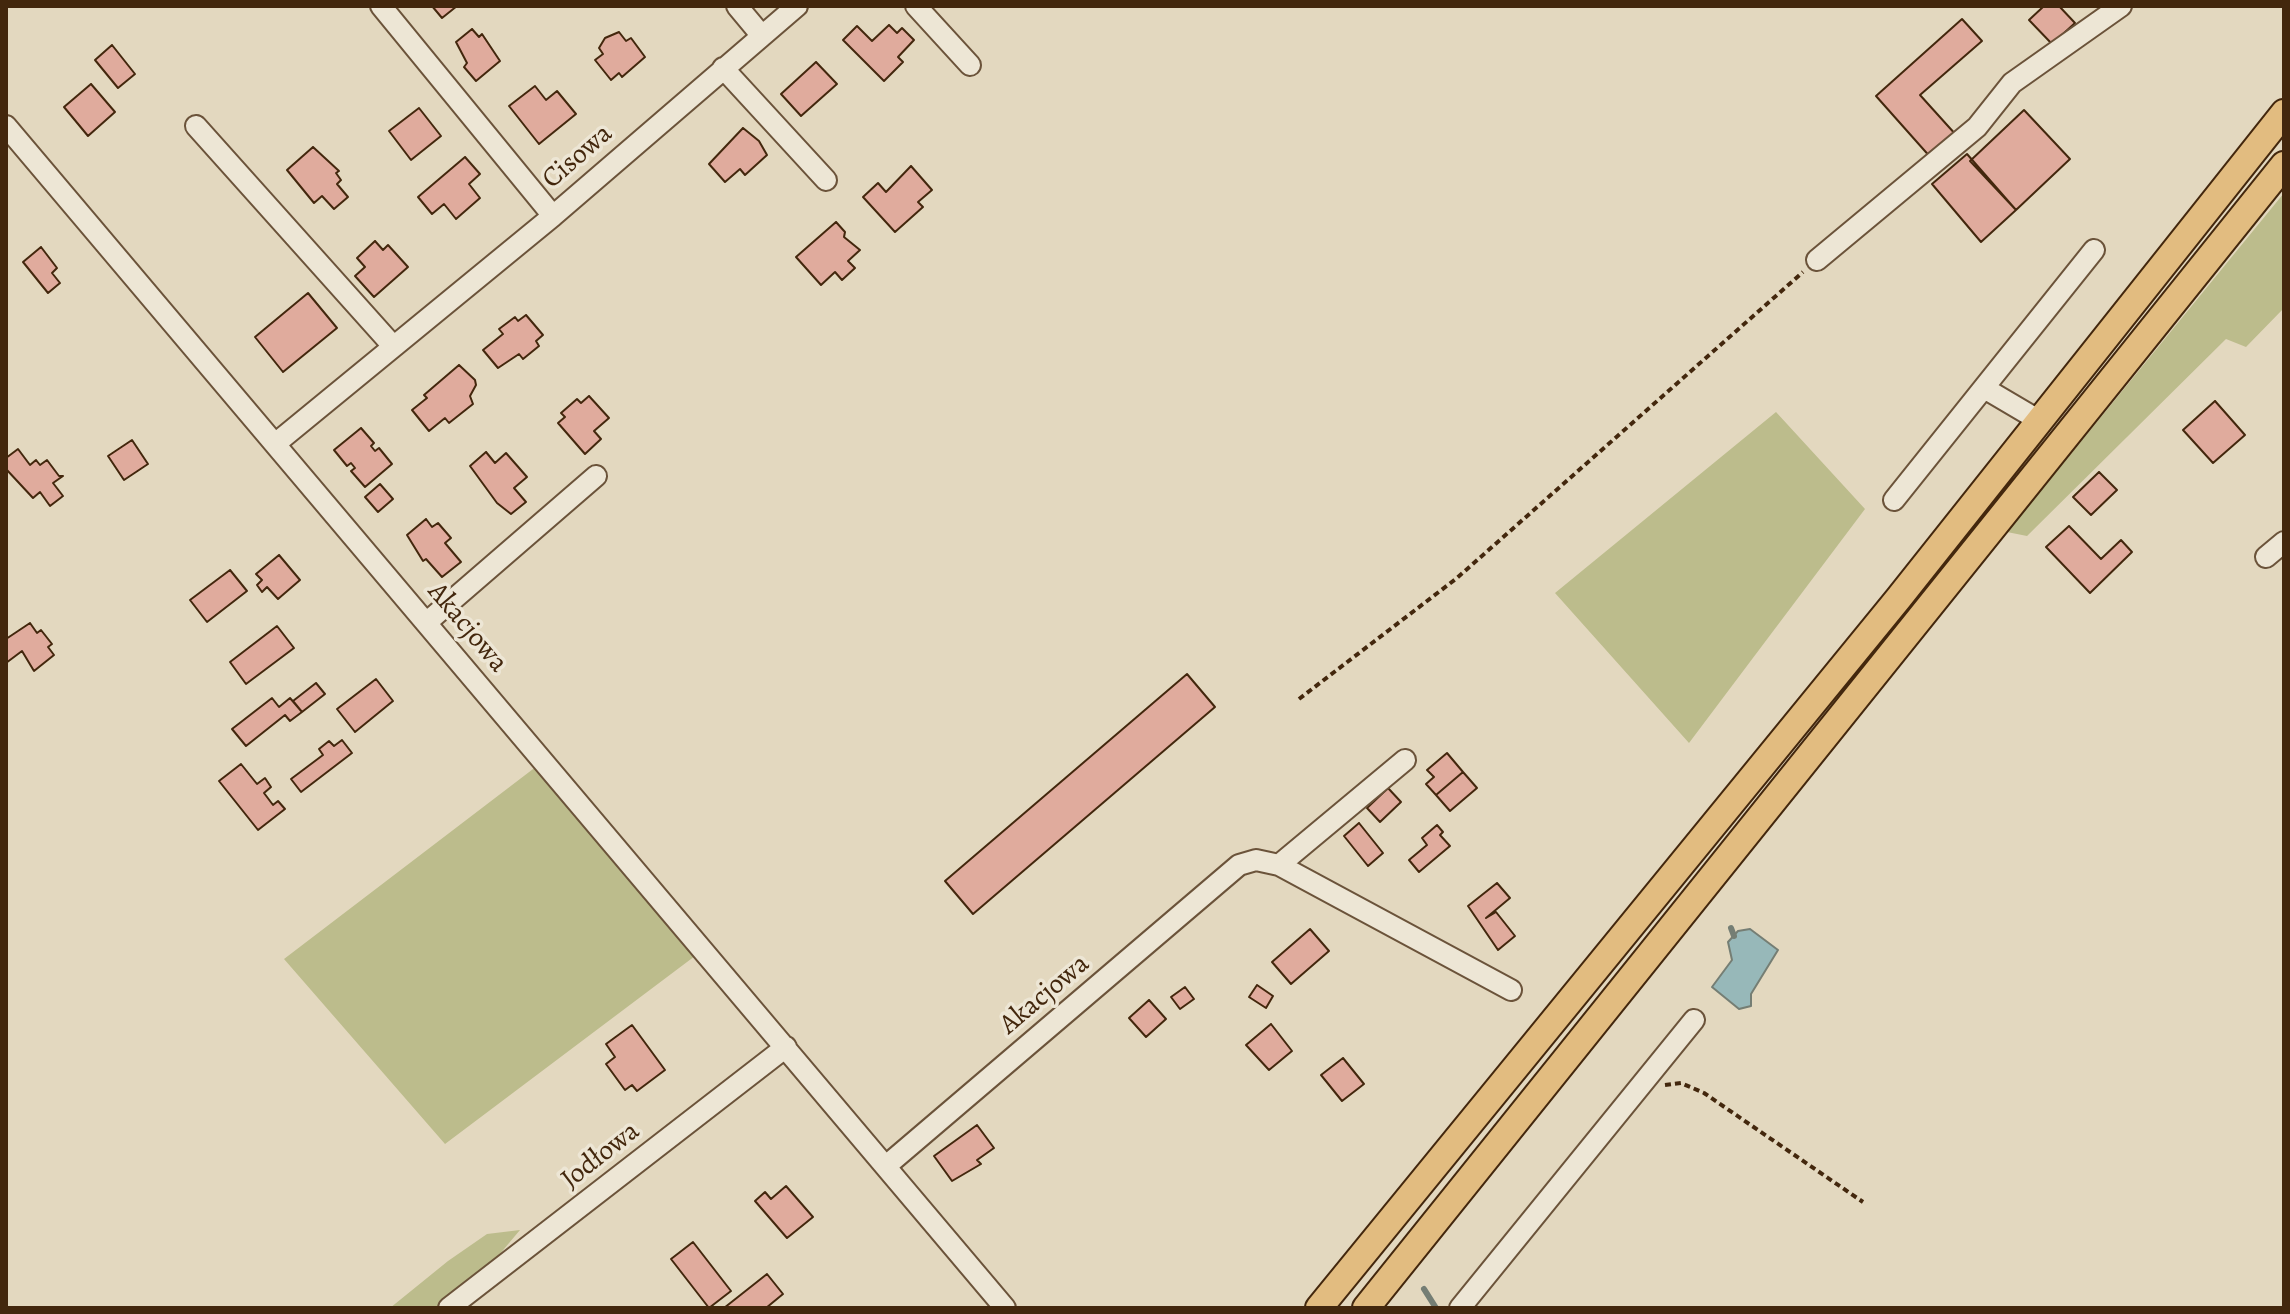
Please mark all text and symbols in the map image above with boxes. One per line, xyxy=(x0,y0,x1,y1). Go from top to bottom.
street label: Cisowa xyxy=(536,117,620,197)
street label: Akacjowa xyxy=(420,576,514,680)
street label: Akacjowa xyxy=(993,948,1097,1042)
street label: Jodłowa xyxy=(555,1115,647,1197)

